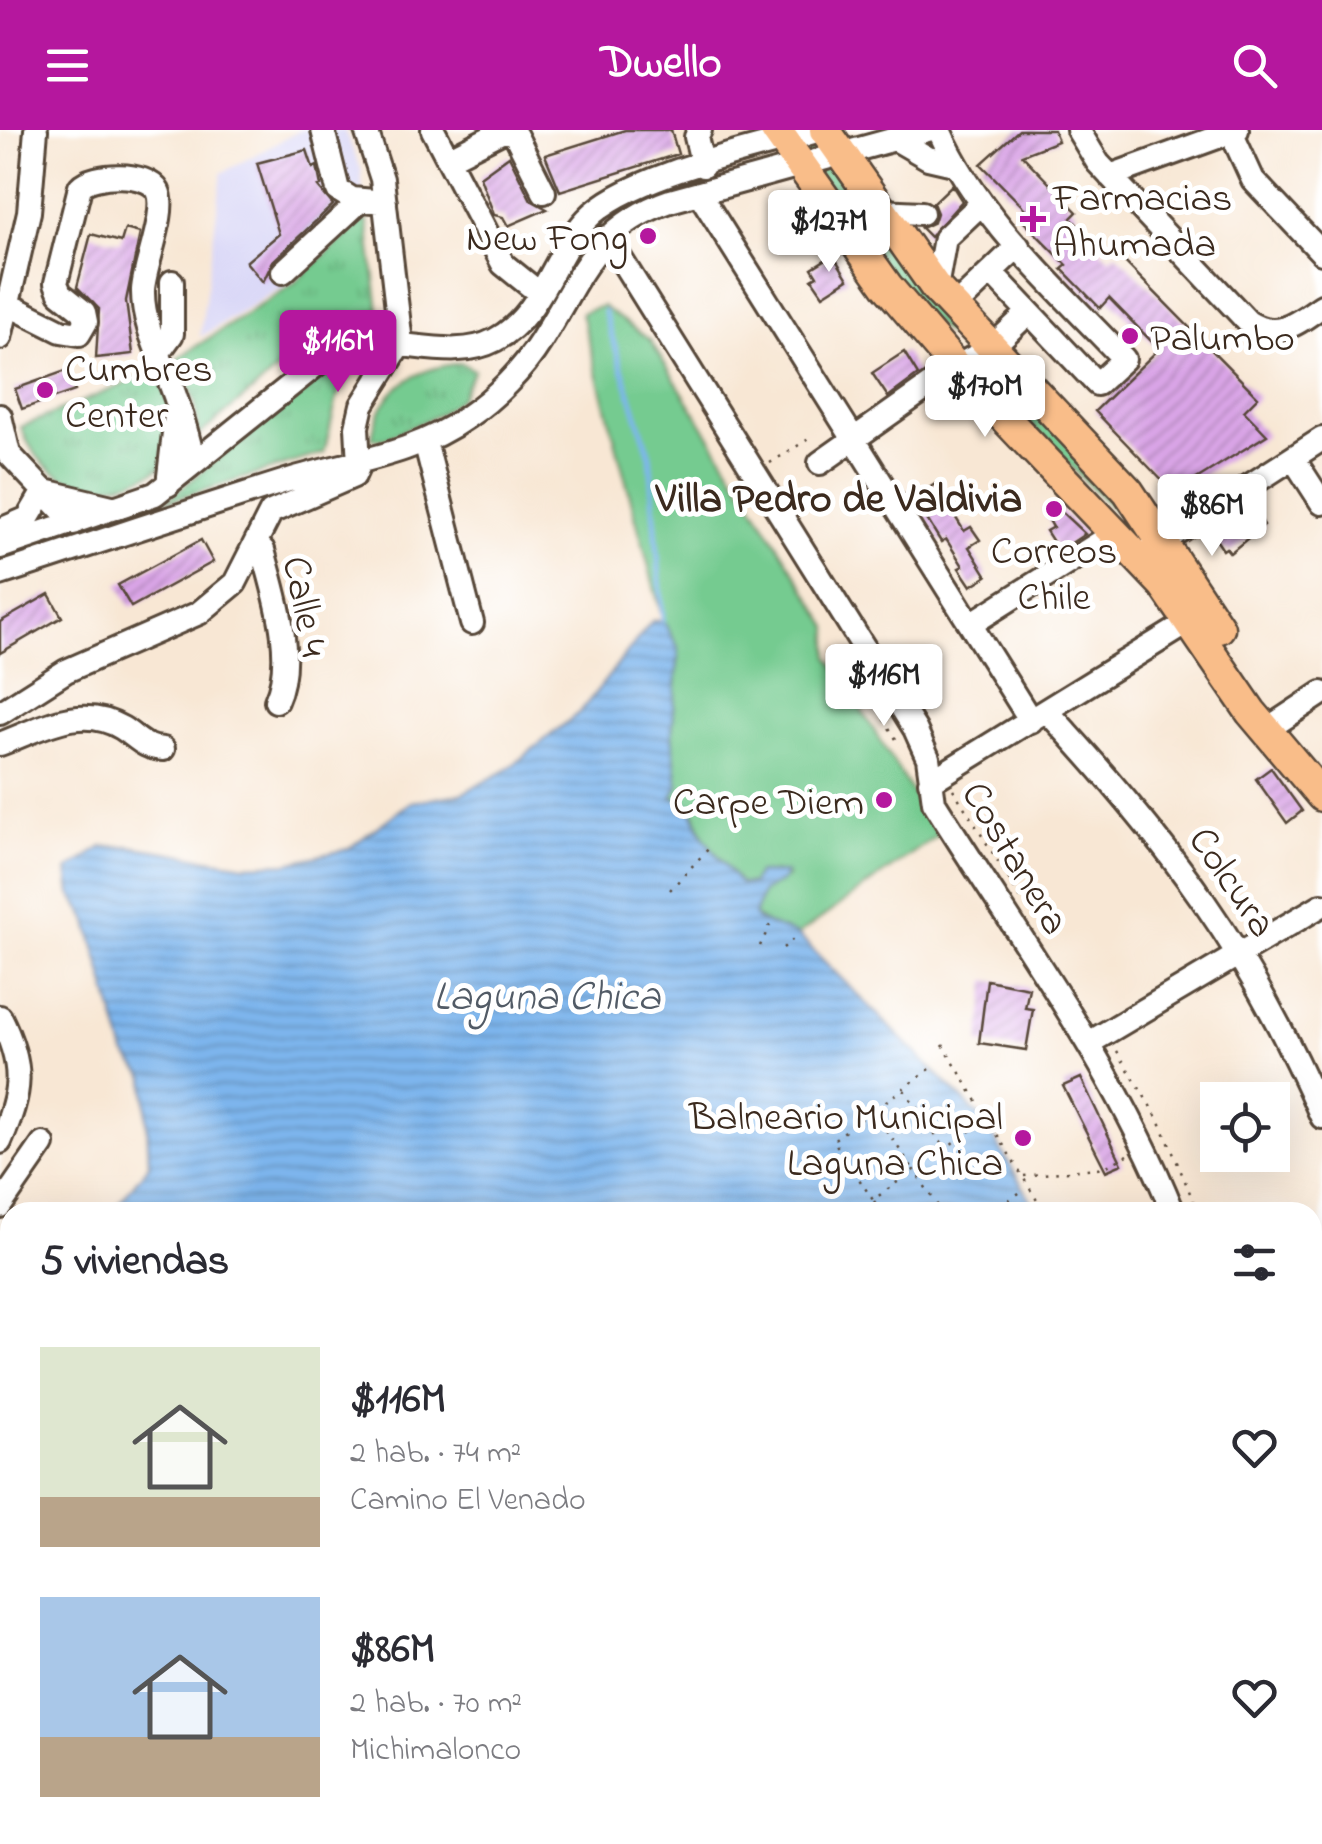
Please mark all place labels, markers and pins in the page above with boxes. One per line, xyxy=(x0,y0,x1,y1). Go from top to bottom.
place label: Farmacias Ahumada xyxy=(1052,171,1232,276)
pin: $127M xyxy=(759,190,899,275)
marker: Farmacias Ahumada xyxy=(1022,208,1044,230)
place label: New Fong xyxy=(466,211,628,270)
marker: New Fong xyxy=(637,225,659,247)
pin: $116M xyxy=(268,310,408,395)
place label: Palumbo xyxy=(1150,311,1295,370)
marker: Palumbo xyxy=(1119,325,1141,347)
place label: Cumbres Center xyxy=(65,342,213,447)
pin: $170M xyxy=(915,355,1055,440)
marker: Cumbres Center xyxy=(34,379,56,401)
pin: $86M xyxy=(1153,474,1271,559)
marker: Correos Chile xyxy=(1043,498,1065,520)
place label: Correos Chile xyxy=(991,524,1117,629)
pin: $116M xyxy=(814,644,954,729)
place label: Carpe Diem xyxy=(673,775,864,834)
marker: Carpe Diem xyxy=(873,789,895,811)
place label: Balneario Municipal Laguna Chica xyxy=(688,1090,1003,1195)
marker: Balneario Municipal Laguna Chica xyxy=(1012,1127,1034,1149)

